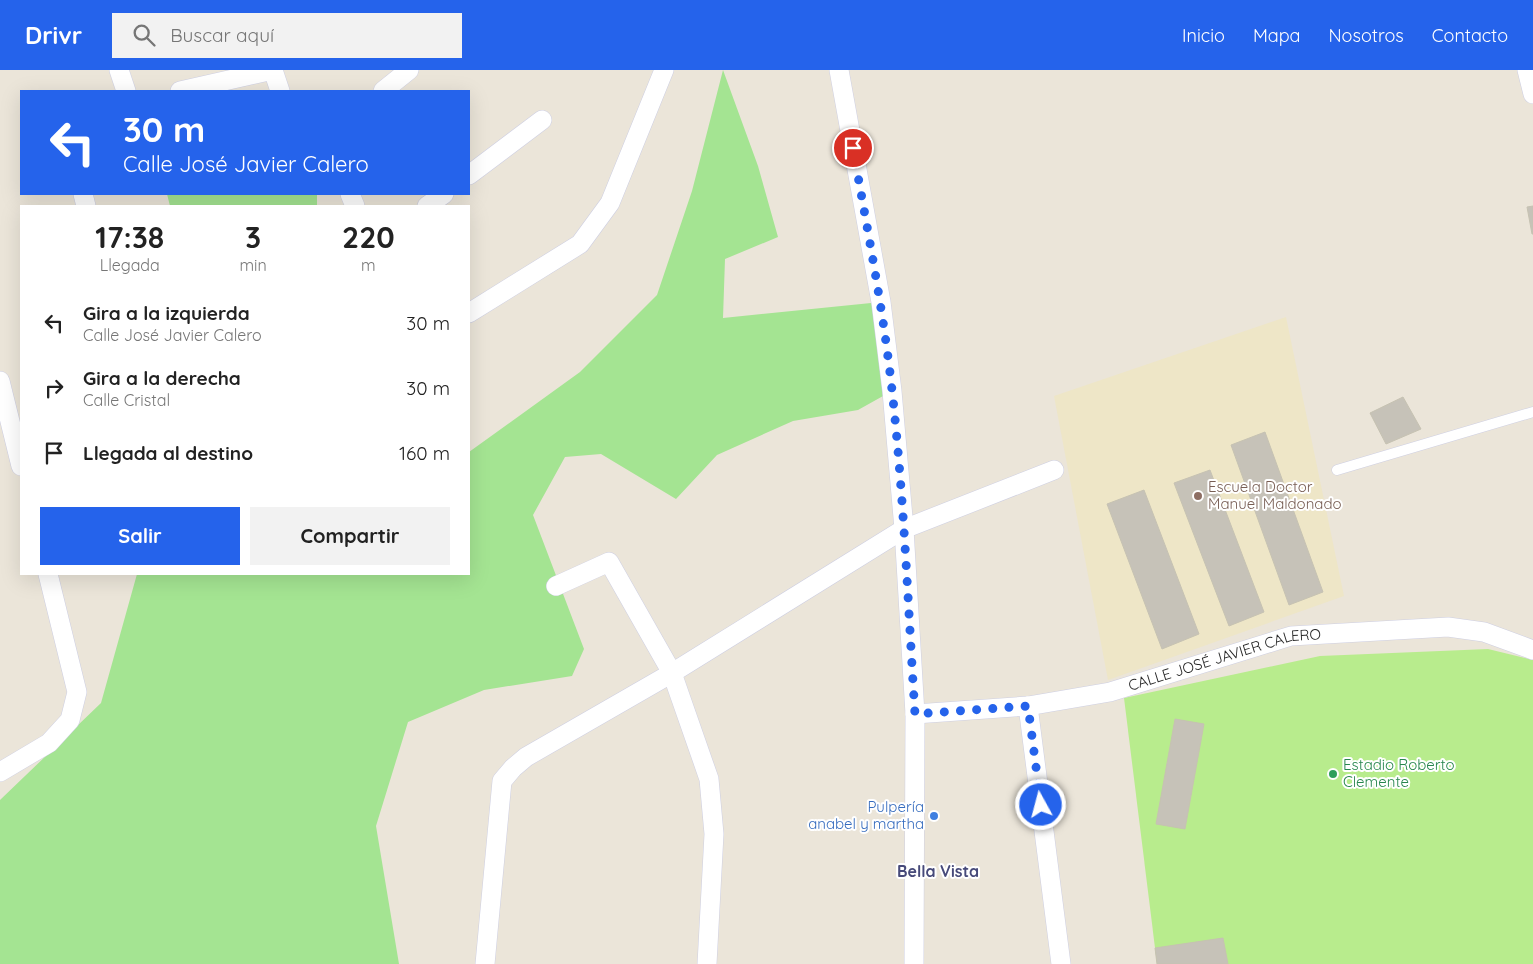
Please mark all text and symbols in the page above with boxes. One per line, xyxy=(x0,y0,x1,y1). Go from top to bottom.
search box xyxy=(112,13,462,58)
text: Drivr xyxy=(25,20,82,50)
icon: search xyxy=(130,21,158,49)
text: Buscar aquí xyxy=(170,23,274,47)
text: Inicio xyxy=(1182,24,1225,47)
text: Mapa xyxy=(1253,24,1301,47)
text: Nosotros xyxy=(1329,24,1404,47)
text: Contacto xyxy=(1432,24,1508,47)
text: 30 m xyxy=(123,107,205,151)
icon: left xyxy=(40,110,105,175)
pin xyxy=(832,127,874,169)
icon: arrive xyxy=(839,134,867,162)
text: Calle José Javier Calero xyxy=(123,150,369,178)
text: 17:38 xyxy=(95,218,164,256)
text: 3 xyxy=(245,218,261,256)
text: 220 xyxy=(342,218,395,256)
text: Llegada xyxy=(100,255,160,275)
text: min xyxy=(240,255,267,275)
text: m xyxy=(361,255,376,275)
text: Gira a la izquierda xyxy=(83,301,250,325)
icon: left xyxy=(40,309,68,337)
text: 30 m xyxy=(406,311,450,335)
text: Calle José Javier Calero xyxy=(83,325,262,345)
text: Gira a la derecha xyxy=(83,366,241,390)
icon: right xyxy=(40,374,68,402)
text: 30 m xyxy=(406,376,450,400)
text: Calle Cristal xyxy=(83,390,170,410)
icon: arrive xyxy=(40,439,68,467)
text: Llegada al destino xyxy=(83,441,253,465)
text: 160 m xyxy=(399,441,450,465)
place label: Escuela Doctor Manuel Maldonado xyxy=(1208,477,1342,513)
marker: Escuela Doctor Manuel Maldonado xyxy=(1192,490,1204,502)
button: Salir xyxy=(40,507,240,565)
button: Compartir xyxy=(250,507,450,565)
street label: CALLE JOSÉ JAVIER CALERO xyxy=(1126,624,1321,695)
place label: Estadio Roberto Clemente xyxy=(1343,755,1455,791)
marker: Estadio Roberto Clemente xyxy=(1327,768,1339,780)
position arrow xyxy=(1014,778,1066,830)
place label: Pulpería anabel y martha xyxy=(808,797,924,833)
marker: Pulpería anabel y martha xyxy=(928,810,940,822)
district label: Bella Vista xyxy=(897,861,979,881)

